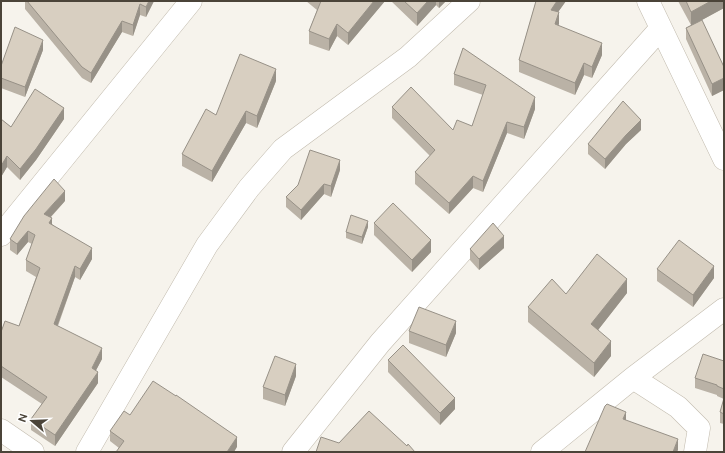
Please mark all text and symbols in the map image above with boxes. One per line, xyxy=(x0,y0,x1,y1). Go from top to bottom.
north arrow xyxy=(12,401,52,441)
text: N xyxy=(16,412,30,424)

